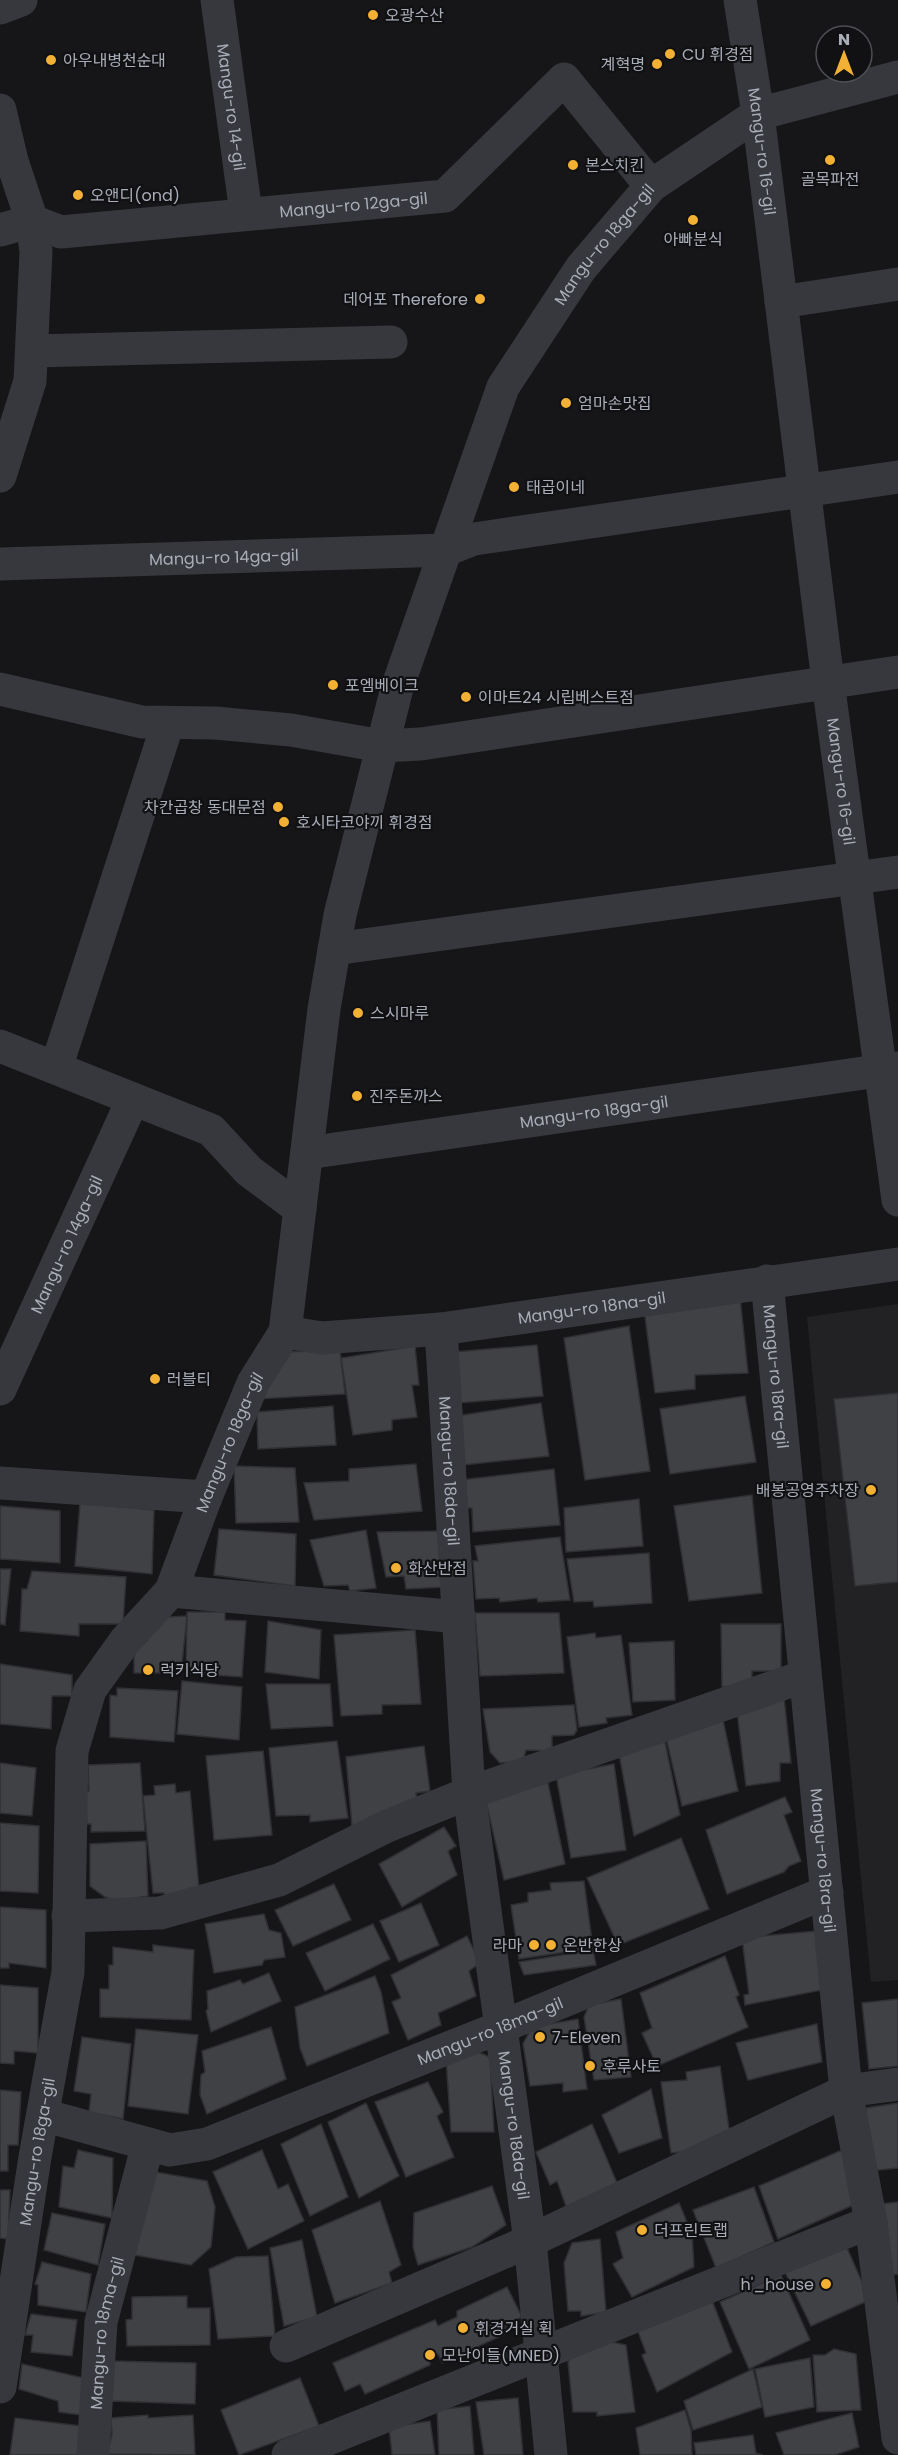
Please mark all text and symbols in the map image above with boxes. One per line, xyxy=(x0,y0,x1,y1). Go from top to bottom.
place label: 오광수산 xyxy=(385,4,444,27)
marker: 오광수산 xyxy=(366,8,380,22)
north arrow xyxy=(814,24,874,84)
text: N xyxy=(838,28,850,51)
street label: Mangu-ro 14-gil xyxy=(212,42,252,172)
place label: CU 휘경점 xyxy=(682,43,754,66)
marker: CU 휘경점 xyxy=(663,47,677,61)
place label: 아우내병천순대 xyxy=(63,49,166,72)
marker: 아우내병천순대 xyxy=(44,53,58,67)
place label: 계혁명 xyxy=(601,53,645,76)
marker: 계혁명 xyxy=(650,57,664,71)
street label: Mangu-ro 16-gil xyxy=(743,86,782,216)
marker: 골목파전 xyxy=(823,153,837,167)
place label: 본스치킨 xyxy=(585,154,644,177)
marker: 본스치킨 xyxy=(566,158,580,172)
place label: 골목파전 xyxy=(801,168,859,191)
street label: Mangu-ro 18ga-gil xyxy=(548,179,660,310)
place label: 오앤디(ond) xyxy=(90,184,180,207)
street label: Mangu-ro 12ga-gil xyxy=(278,186,429,223)
marker: 오앤디(ond) xyxy=(71,188,85,202)
marker: 아빠분식 xyxy=(686,213,700,227)
place label: 아빠분식 xyxy=(664,228,722,251)
place label: 데어포 Therefore xyxy=(343,288,468,311)
marker: 데어포 Therefore xyxy=(473,292,487,306)
place label: 엄마손맛집 xyxy=(578,392,652,415)
marker: 엄마손맛집 xyxy=(559,396,573,410)
place label: 태곱이네 xyxy=(526,476,585,499)
marker: 태곱이네 xyxy=(507,480,521,494)
street label: Mangu-ro 14ga-gil xyxy=(149,543,299,571)
place label: 포엠베이크 xyxy=(345,674,419,697)
marker: 포엠베이크 xyxy=(326,678,340,692)
place label: 이마트24 시립베스트점 xyxy=(478,686,634,709)
marker: 이마트24 시립베스트점 xyxy=(459,690,473,704)
street label: Mangu-ro 16-gil xyxy=(821,716,861,846)
place label: 차칸곱창 동대문점 xyxy=(144,796,266,819)
marker: 차칸곱창 동대문점 xyxy=(271,800,285,814)
place label: 호시타코야끼 휘경점 xyxy=(296,811,433,834)
marker: 호시타코야끼 휘경점 xyxy=(277,815,291,829)
place label: 스시마루 xyxy=(370,1002,429,1025)
marker: 스시마루 xyxy=(351,1006,365,1020)
place label: 진주돈까스 xyxy=(369,1085,443,1108)
marker: 진주돈까스 xyxy=(350,1089,364,1103)
street label: Mangu-ro 18ga-gil xyxy=(518,1090,670,1134)
street label: Mangu-ro 14ga-gil xyxy=(25,1172,108,1317)
street label: Mangu-ro 18na-gil xyxy=(516,1286,667,1329)
street label: Mangu-ro 18ra-gil xyxy=(758,1303,795,1450)
place label: 러블티 xyxy=(167,1368,211,1391)
street label: Mangu-ro 18ga-gil xyxy=(190,1368,269,1516)
marker: 러블티 xyxy=(148,1372,162,1386)
street label: Mangu-ro 18da-gil xyxy=(434,1395,466,1546)
place label: 배봉공영주차장 xyxy=(756,1479,859,1502)
marker: 배봉공영주차장 xyxy=(864,1483,878,1497)
place label: 화산반점 xyxy=(408,1557,467,1580)
marker: 화산반점 xyxy=(389,1561,403,1575)
place label: 럭키식당 xyxy=(160,1659,219,1682)
marker: 럭키식당 xyxy=(141,1663,155,1677)
street label: Mangu-ro 18ra-gil xyxy=(805,1787,842,1933)
place label: 라마 xyxy=(493,1934,522,1957)
place label: 온반한상 xyxy=(563,1934,622,1957)
marker: 라마 xyxy=(527,1938,541,1952)
marker: 온반한상 xyxy=(544,1938,558,1952)
street label: Mangu-ro 18ma-gil xyxy=(414,1991,566,2071)
place label: 7-Eleven xyxy=(552,2026,621,2049)
marker: 7-Eleven xyxy=(533,2030,547,2044)
street label: Mangu-ro 18da-gil xyxy=(493,2049,536,2201)
place label: 후루사토 xyxy=(602,2055,661,2078)
marker: 후루사토 xyxy=(583,2059,597,2073)
street label: Mangu-ro 18ga-gil xyxy=(13,2076,60,2227)
place label: 더프린트랩 xyxy=(654,2219,728,2242)
marker: 더프린트랩 xyxy=(635,2223,649,2237)
street label: Mangu-ro 18ma-gil xyxy=(84,2254,129,2410)
place label: h'_house xyxy=(740,2273,814,2296)
marker: h'_house xyxy=(819,2277,833,2291)
place label: 휘경거실 휙 xyxy=(475,2317,553,2340)
marker: 휘경거실 휙 xyxy=(456,2321,470,2335)
place label: 모난이들(MNED) xyxy=(442,2344,560,2367)
marker: 모난이들(MNED) xyxy=(423,2348,437,2362)

